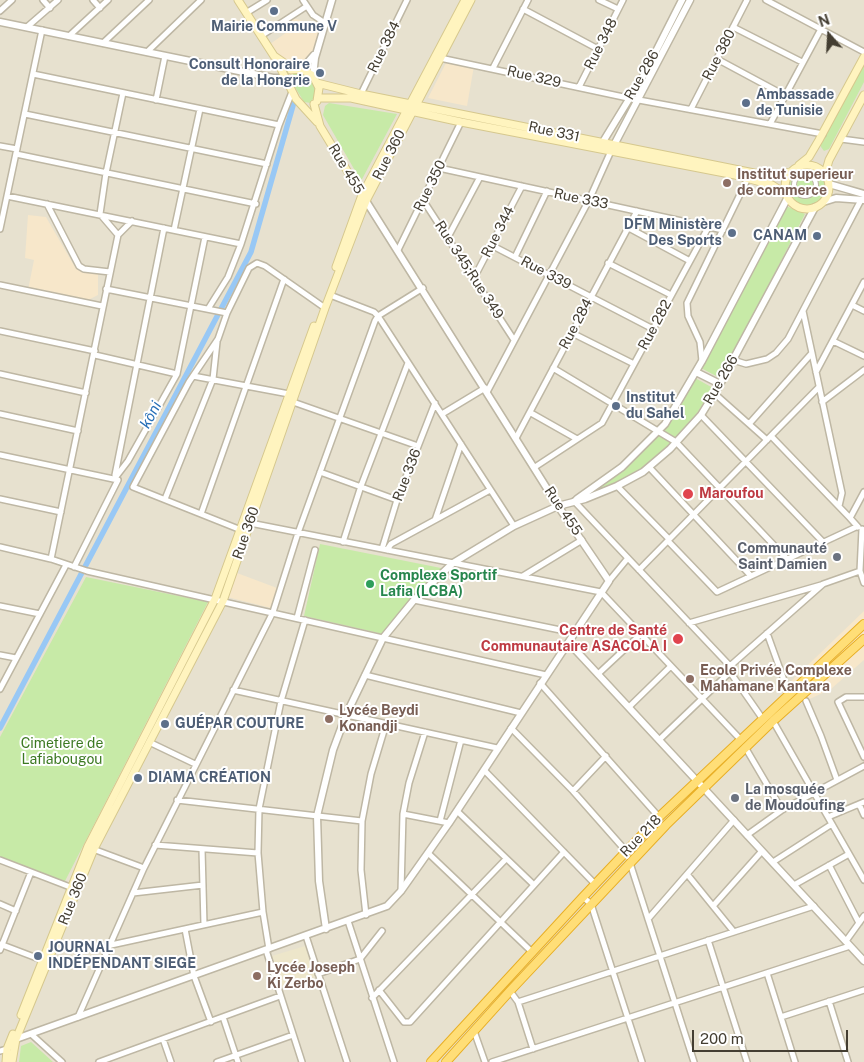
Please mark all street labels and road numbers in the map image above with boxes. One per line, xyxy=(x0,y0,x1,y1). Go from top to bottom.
street label: Rue 348 xyxy=(581,15,621,73)
street label: Rue 384 xyxy=(364,18,404,76)
street label: Rue 380 xyxy=(699,27,739,83)
street label: Rue 286 xyxy=(621,47,663,103)
street label: Rue 329 xyxy=(505,63,563,91)
street label: Rue 331 xyxy=(527,118,581,146)
street label: Rue 360 xyxy=(369,127,409,183)
street label: Rue 455 xyxy=(325,141,367,197)
street label: Rue 350 xyxy=(410,158,450,214)
street label: Rue 333 xyxy=(552,185,610,213)
street label: Rue 344 xyxy=(478,204,518,260)
street label: Rue 345;Rue 349 xyxy=(431,218,507,322)
street label: Rue 339 xyxy=(518,253,574,293)
street label: Rue 284 xyxy=(556,296,596,352)
street label: Rue 282 xyxy=(635,297,675,353)
street label: Rue 266 xyxy=(700,352,742,408)
street label: Rue 336 xyxy=(389,446,425,504)
street label: Rue 455 xyxy=(541,483,585,539)
street label: Rue 360 xyxy=(229,504,263,562)
street label: Rue 218 xyxy=(617,811,665,861)
street label: Rue 360 xyxy=(55,870,91,928)

